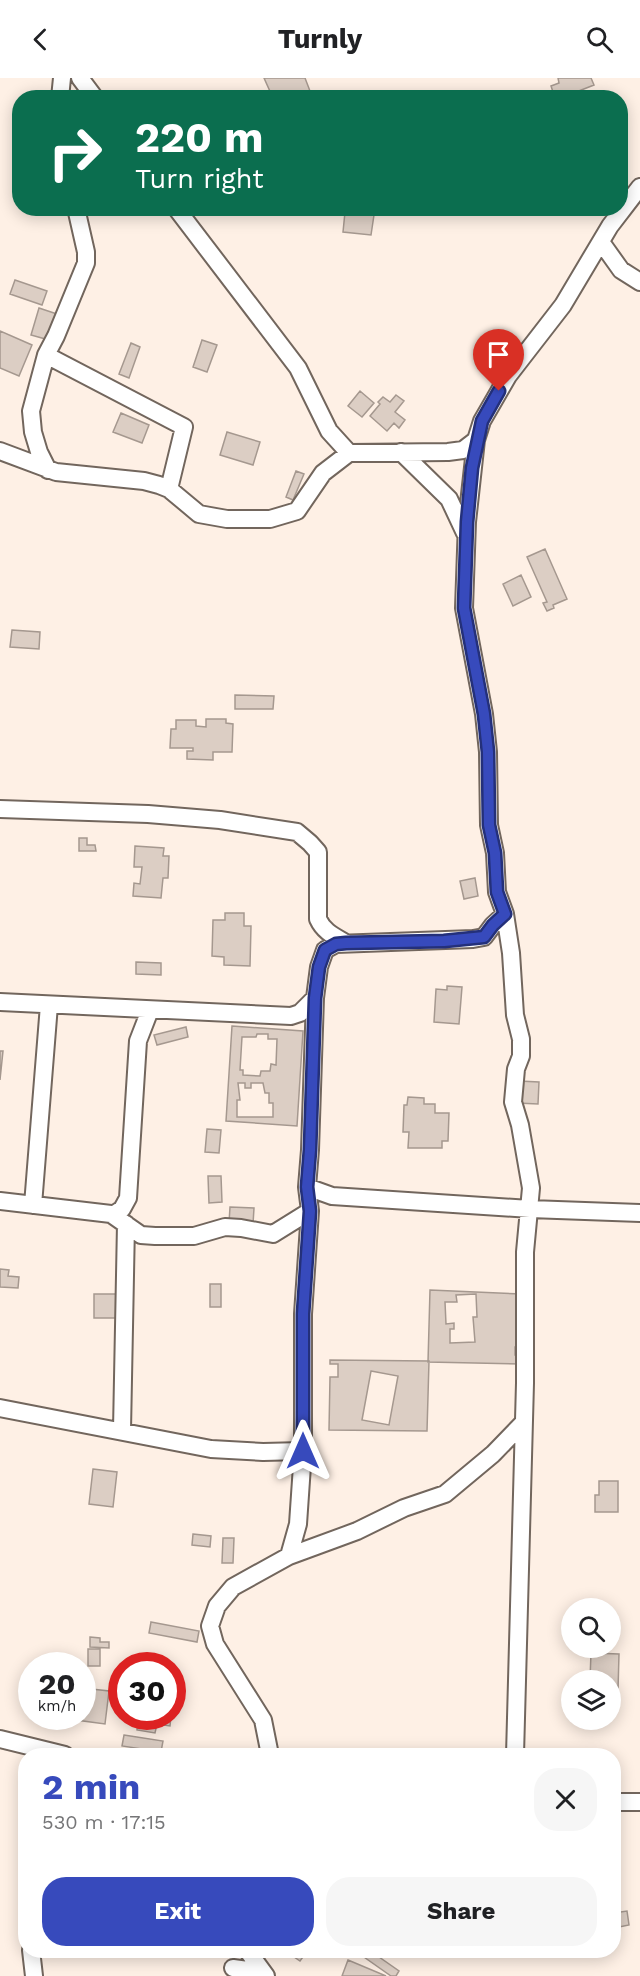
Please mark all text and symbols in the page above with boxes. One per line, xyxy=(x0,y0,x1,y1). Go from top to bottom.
icon: back xyxy=(24,23,57,56)
text: Turnly xyxy=(278,23,362,55)
icon: search xyxy=(583,23,616,56)
text: 220 m xyxy=(135,113,264,162)
icon: right xyxy=(36,114,114,192)
text: Turn right xyxy=(135,163,264,195)
pin xyxy=(473,329,524,391)
icon: arrive xyxy=(482,338,515,371)
position arrow xyxy=(271,1419,335,1483)
map controls xyxy=(561,1598,621,1730)
button: search xyxy=(561,1598,621,1658)
speed limit sign: 30 xyxy=(108,1652,186,1730)
text: 20 xyxy=(38,1666,76,1701)
button: layers xyxy=(561,1670,621,1730)
text: km/h xyxy=(38,1697,76,1715)
text: 2 min xyxy=(42,1766,140,1808)
button: close xyxy=(534,1768,597,1831)
text: 530 m · 17:15 xyxy=(42,1810,166,1834)
button: Exit xyxy=(42,1877,314,1946)
button: Share xyxy=(326,1877,597,1946)

